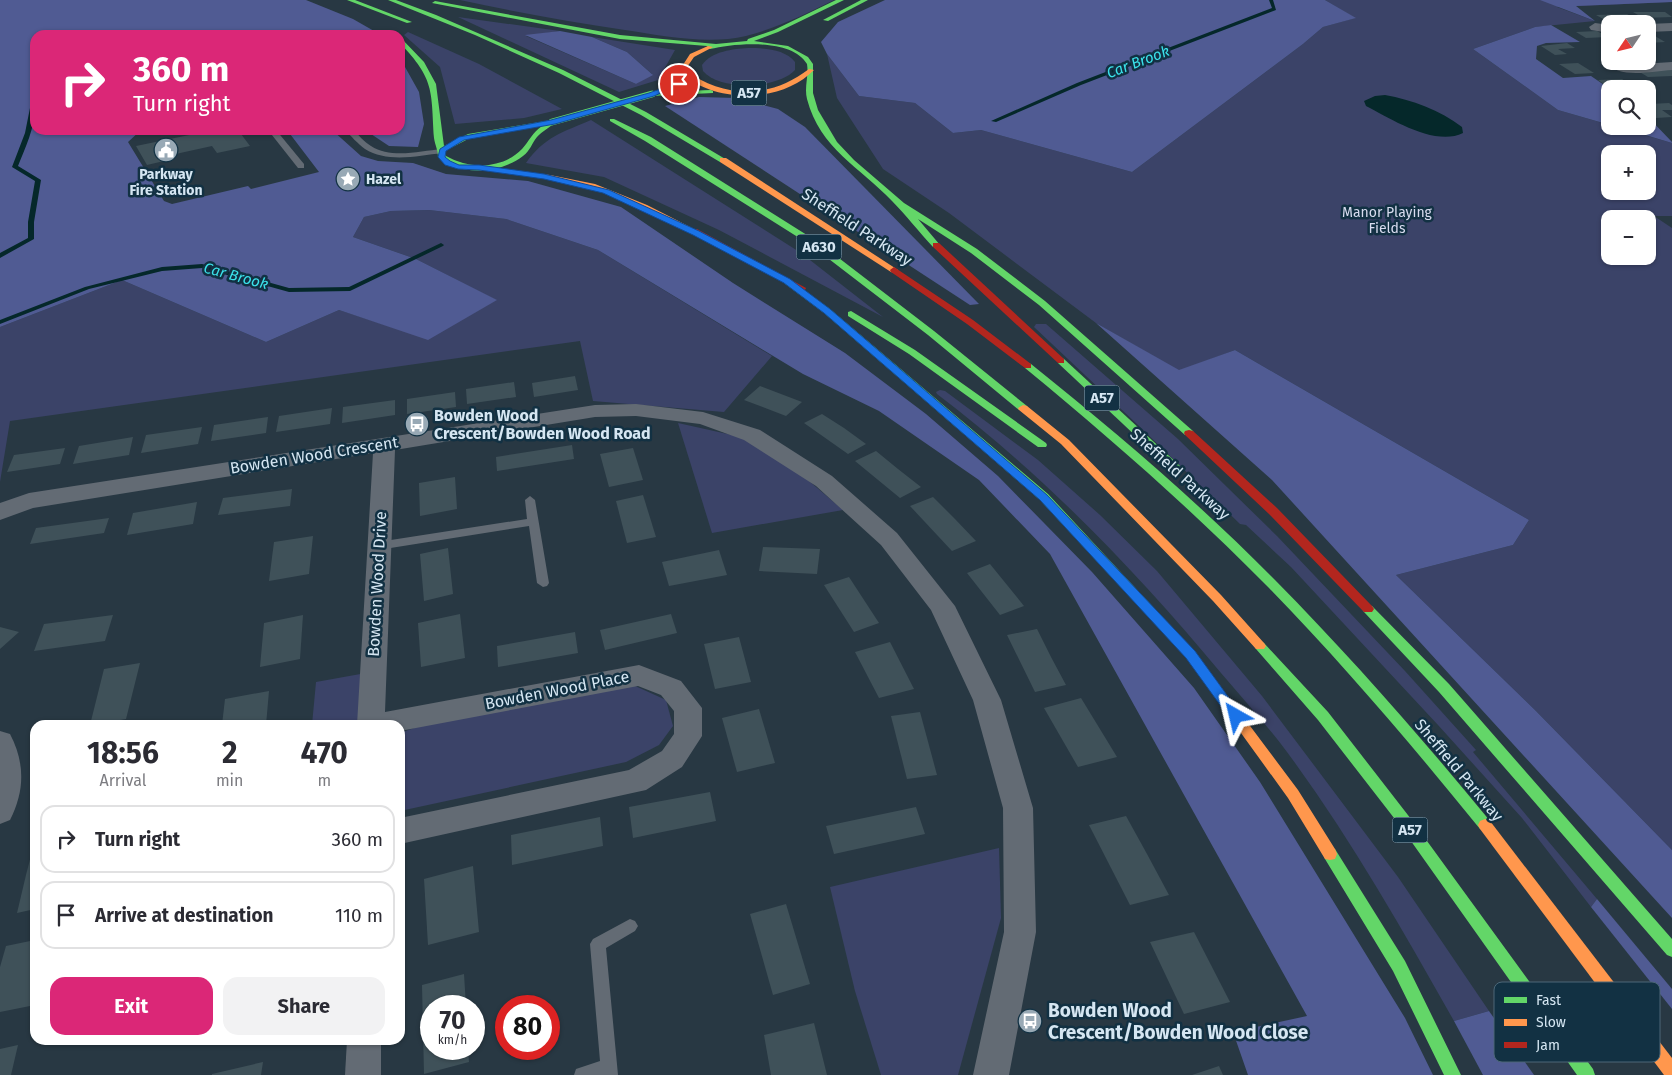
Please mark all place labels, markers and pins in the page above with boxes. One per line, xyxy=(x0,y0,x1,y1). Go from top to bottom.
pin xyxy=(658,63,700,105)
public building icon: Parkway Fire Station xyxy=(153,137,179,163)
place label: Parkway Fire Station xyxy=(129,166,203,199)
place icon: Hazel xyxy=(335,166,361,192)
place label: Hazel xyxy=(366,171,402,188)
place label: Bowden Wood Crescent/Bowden Wood Road xyxy=(434,406,651,443)
bus stop icon: Bowden Wood Crescent/Bowden Wood Road xyxy=(404,411,430,437)
place label: Bowden Wood Crescent/Bowden Wood Close xyxy=(1048,999,1308,1044)
bus stop icon: Bowden Wood Crescent/Bowden Wood Close xyxy=(1017,1008,1043,1034)

